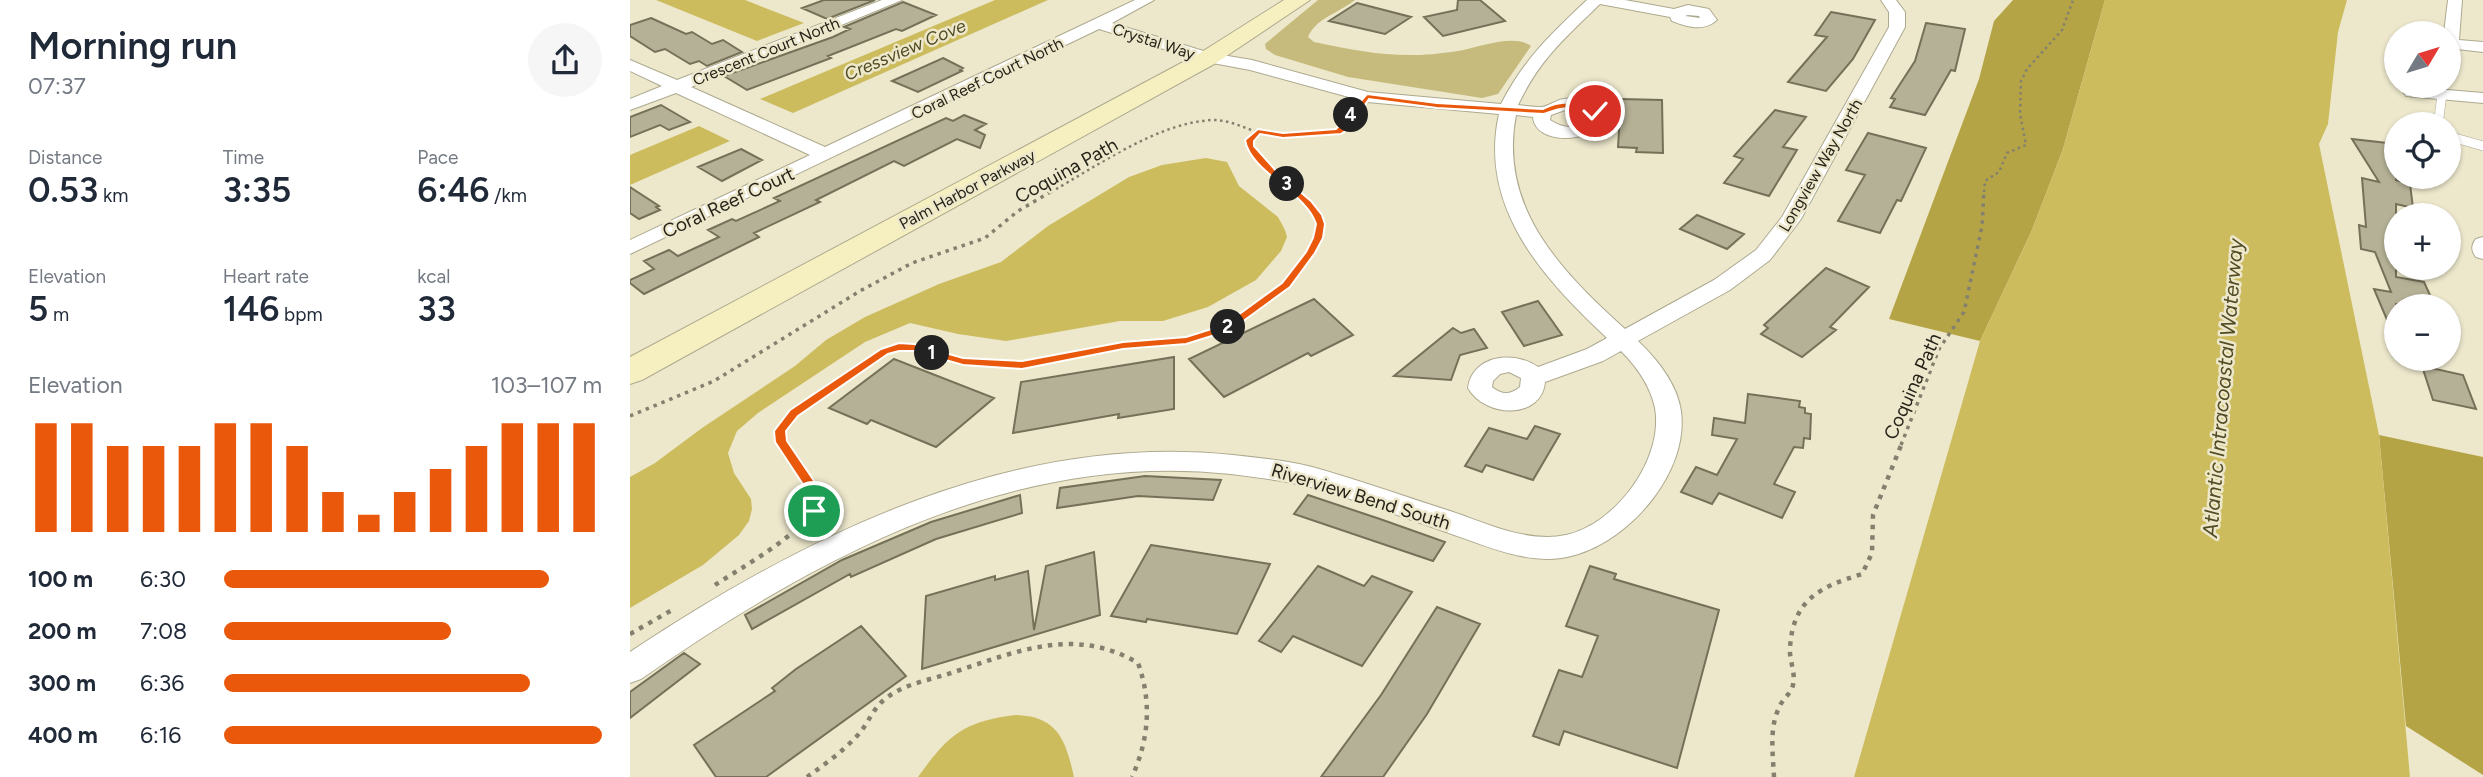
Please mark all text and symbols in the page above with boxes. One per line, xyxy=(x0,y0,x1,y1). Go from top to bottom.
street label: Crescent Court North xyxy=(690,13,842,90)
water label: Cressview Cove xyxy=(841,14,969,86)
street label: Crystal Way xyxy=(1110,19,1198,64)
north arrow xyxy=(2384,21,2460,98)
map controls xyxy=(2384,21,2461,371)
text: Morning run xyxy=(28,23,237,69)
button: share xyxy=(528,23,602,97)
street label: Coral Reef Court North xyxy=(908,33,1066,123)
text: 07:37 xyxy=(28,72,86,100)
pin xyxy=(1565,81,1625,141)
icon: check xyxy=(1576,92,1614,130)
street label: Longview Way North xyxy=(1775,95,1866,235)
pin: 4 xyxy=(1334,97,1368,132)
text: 4 xyxy=(1344,103,1357,126)
button: locate xyxy=(2384,112,2461,189)
street label: Coquina Path xyxy=(1011,133,1122,208)
street label: Palm Harbor Parkway xyxy=(896,145,1039,233)
text: Distance xyxy=(28,146,102,169)
text: Time xyxy=(223,146,264,169)
text: Pace xyxy=(417,146,458,169)
street label: Coral Reef Court xyxy=(659,162,798,243)
pin: 3 xyxy=(1270,166,1304,202)
text: 0.53 xyxy=(28,169,98,211)
text: 3:35 xyxy=(223,169,291,211)
text: 6:46 xyxy=(417,169,489,211)
text: 3 xyxy=(1281,172,1292,195)
text: km xyxy=(98,184,128,207)
text: /km xyxy=(489,184,527,207)
button: + xyxy=(2384,203,2461,280)
water label: Atlantic Intracoastal Waterway xyxy=(2197,237,2248,539)
text: Elevation xyxy=(28,265,106,288)
text: Heart rate xyxy=(223,265,309,288)
text: kcal xyxy=(417,265,451,288)
text: 5 xyxy=(28,288,48,330)
text: 146 xyxy=(223,288,279,330)
text: 33 xyxy=(417,288,456,330)
button: − xyxy=(2384,294,2461,371)
text: m xyxy=(48,303,69,326)
text: bpm xyxy=(279,303,323,326)
pin: 2 xyxy=(1210,310,1246,344)
text: 2 xyxy=(1222,315,1233,338)
street label: Coquina Path xyxy=(1879,329,1946,443)
pin: 1 xyxy=(914,336,950,370)
text: 1 xyxy=(927,341,936,364)
text: Elevation xyxy=(28,371,123,399)
text: 103–107 m xyxy=(491,371,602,399)
street label: Riverview Bend South xyxy=(1268,458,1453,535)
pin xyxy=(784,481,844,541)
icon: arrive xyxy=(795,492,833,530)
text: 100 m xyxy=(28,565,93,593)
text: 6:30 xyxy=(140,565,186,593)
text: 200 m xyxy=(28,617,97,645)
text: 7:08 xyxy=(140,617,187,645)
text: 300 m xyxy=(28,669,96,697)
text: 6:36 xyxy=(140,669,184,697)
text: 400 m xyxy=(28,721,98,749)
text: 6:16 xyxy=(140,721,181,749)

